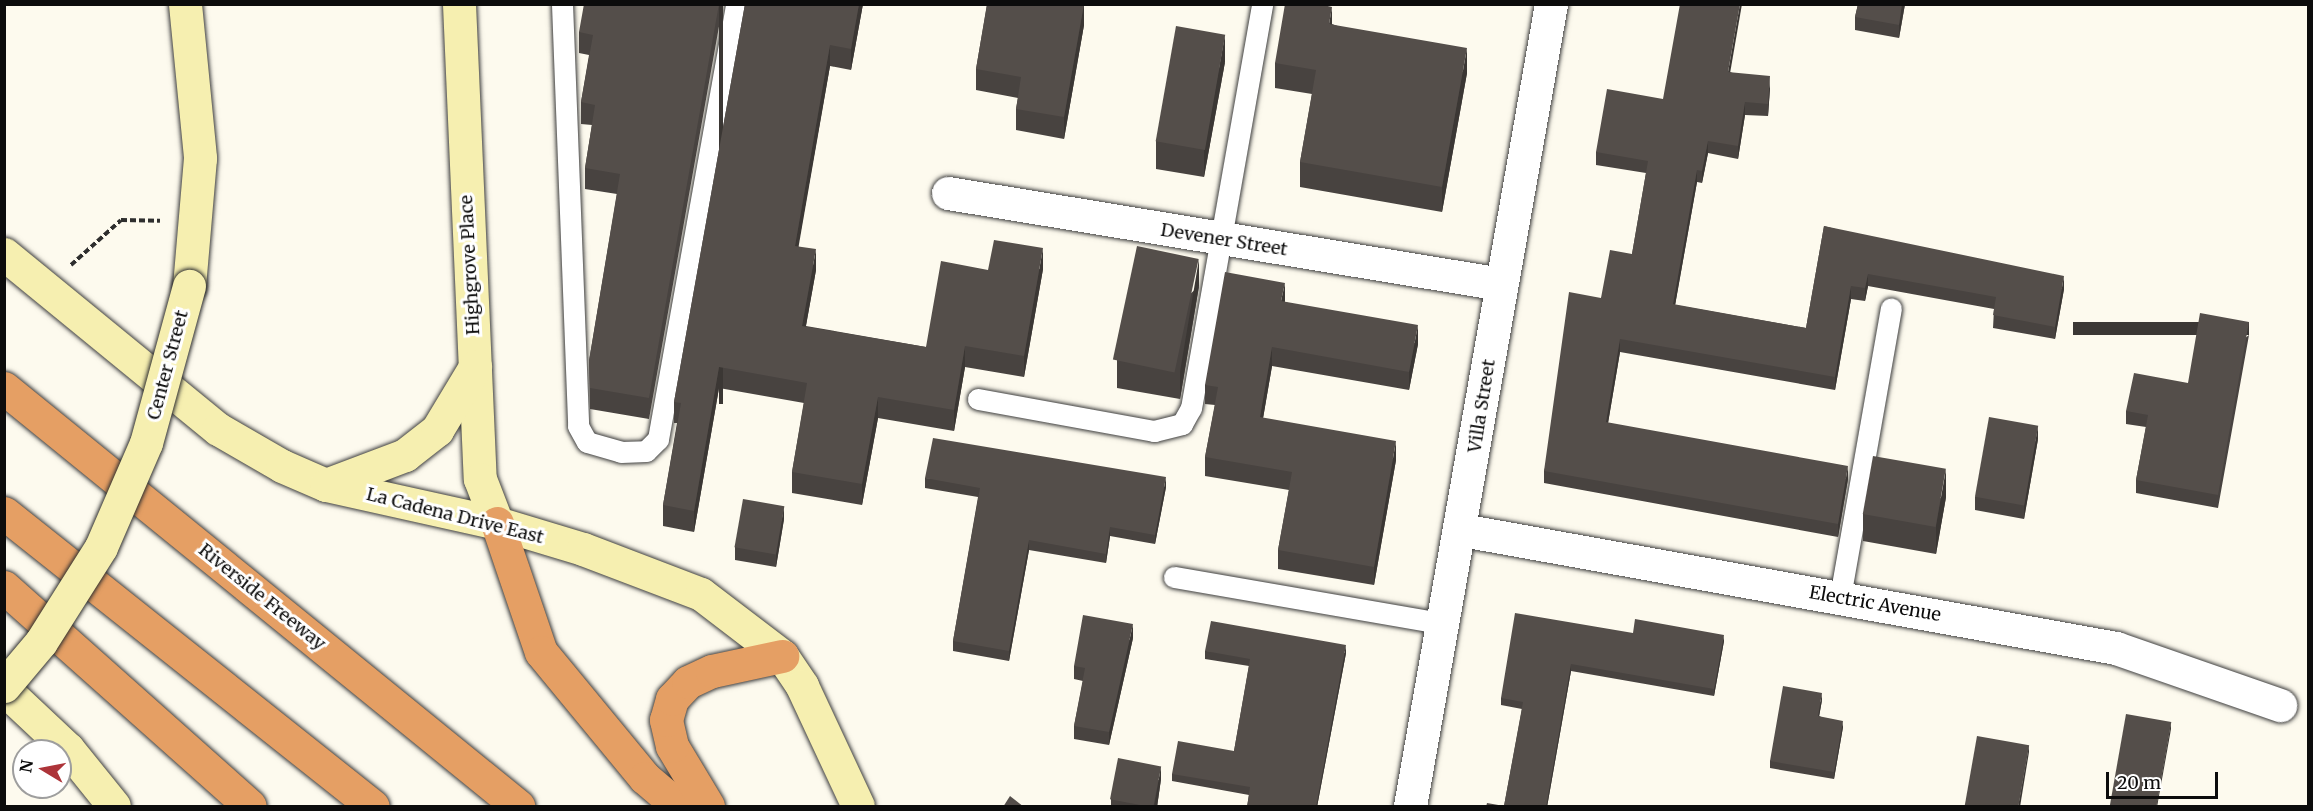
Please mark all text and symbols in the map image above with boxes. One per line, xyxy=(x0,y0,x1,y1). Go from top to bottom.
street label: Highgrove Place xyxy=(456,194,484,336)
street label: Devener Street xyxy=(1159,219,1289,261)
street label: Center Street xyxy=(143,308,193,422)
street label: Villa Street xyxy=(1464,358,1500,454)
street label: La Cadena Drive East xyxy=(364,483,546,549)
street label: Riverside Freeway xyxy=(194,539,330,655)
street label: Electric Avenue xyxy=(1807,582,1943,626)
north arrow xyxy=(12,739,72,799)
text: N xyxy=(15,758,37,774)
scale bar xyxy=(2109,760,2222,798)
text: 20 m xyxy=(2117,771,2161,794)

